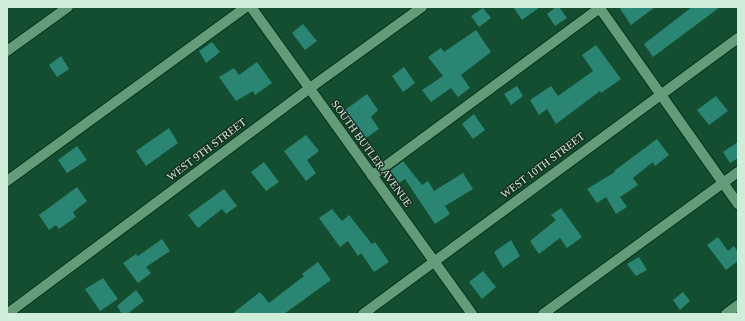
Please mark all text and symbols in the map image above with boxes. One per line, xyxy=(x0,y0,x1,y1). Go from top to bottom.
street label: SOUTH BUTLER AVENUE xyxy=(328,98,414,210)
street label: WEST 9TH STREET xyxy=(165,116,249,184)
street label: WEST 10TH STREET xyxy=(499,130,587,202)

